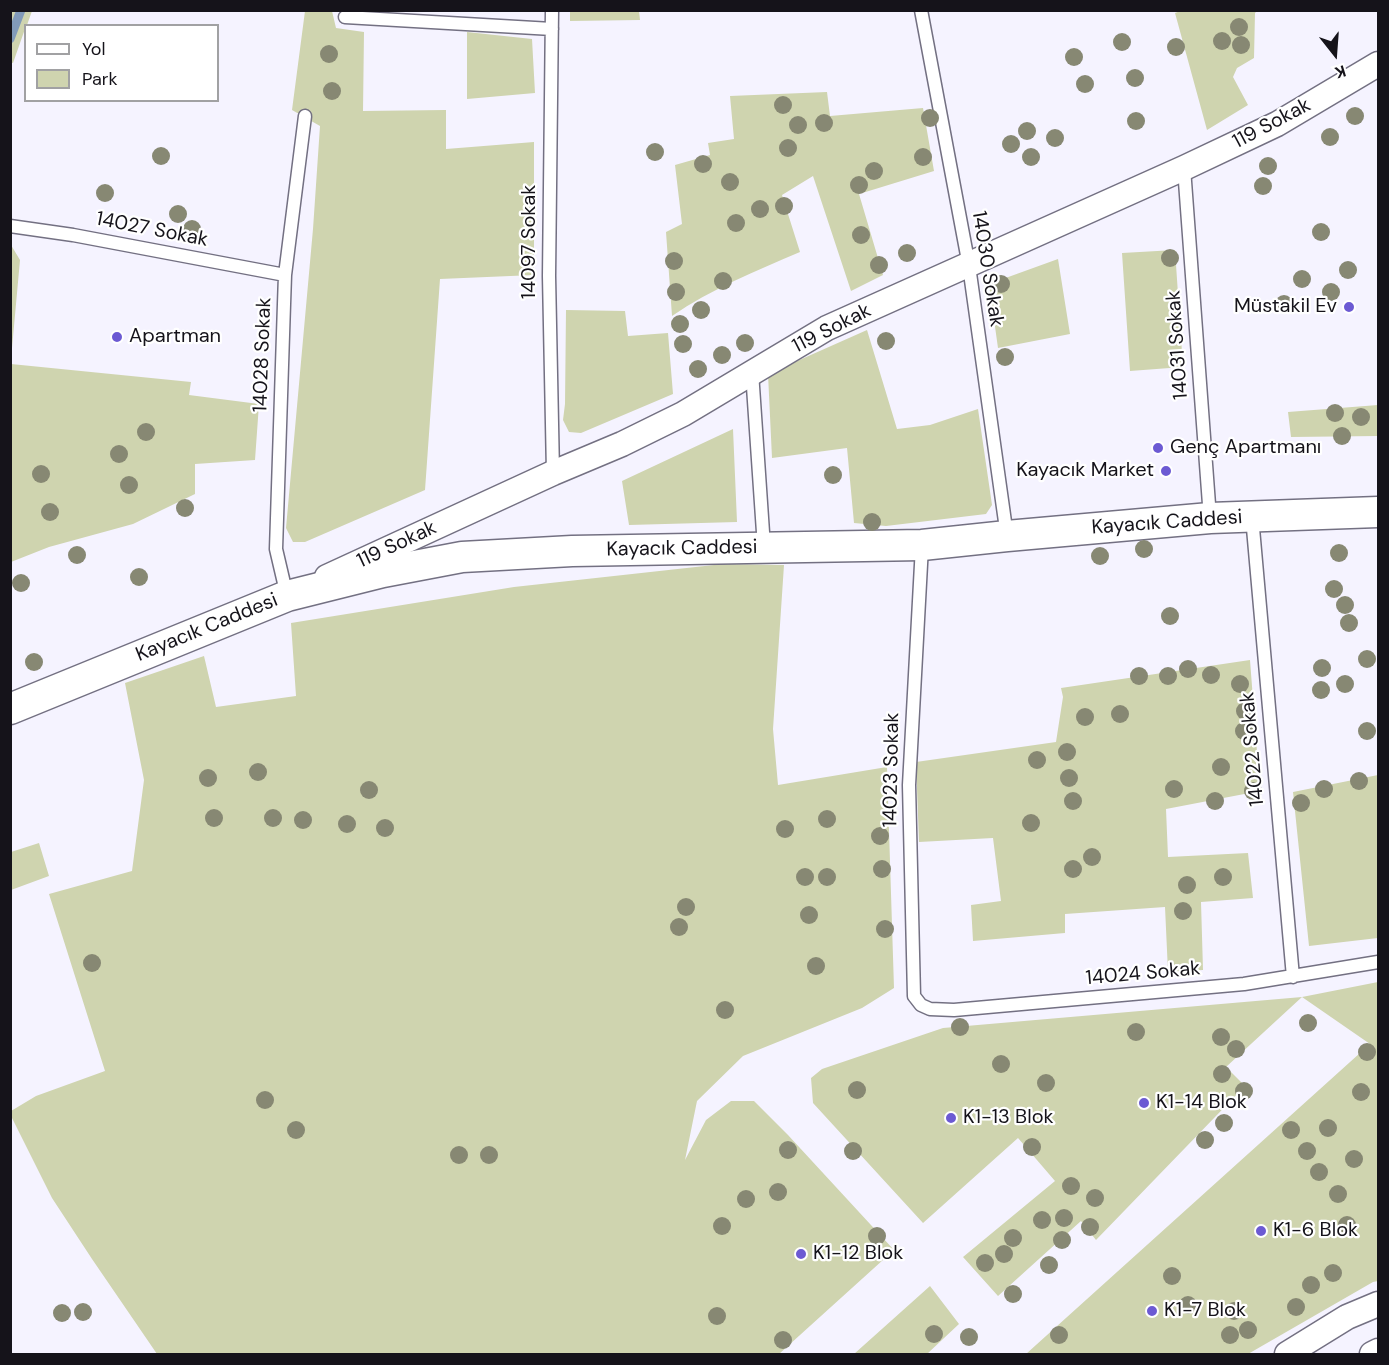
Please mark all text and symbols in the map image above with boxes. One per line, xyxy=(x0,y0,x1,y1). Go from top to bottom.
legend xyxy=(24,24,219,102)
north arrow xyxy=(1305,24,1365,84)
text: Yol xyxy=(82,37,106,61)
text: K xyxy=(1332,60,1348,83)
text: Park xyxy=(82,67,118,91)
street label: 119 Sokak xyxy=(1229,94,1315,154)
street label: 14097 Sokak xyxy=(518,185,542,299)
street label: 14027 Sokak xyxy=(94,207,210,253)
street label: 14030 Sokak xyxy=(966,209,1008,329)
street label: 14031 Sokak xyxy=(1162,290,1194,400)
place label: Müstakil Ev xyxy=(1234,295,1337,319)
street label: 14028 Sokak xyxy=(249,297,277,413)
street label: 119 Sokak xyxy=(789,299,875,359)
marker: Müstakil Ev xyxy=(1342,300,1356,314)
place label: Apartman xyxy=(129,325,221,349)
marker: Apartman xyxy=(110,330,124,344)
place label: Genç Apartmanı xyxy=(1170,436,1321,460)
marker: Genç Apartmanı xyxy=(1151,441,1165,455)
place label: Kayacık Market xyxy=(1016,459,1154,483)
marker: Kayacık Market xyxy=(1159,464,1173,478)
street label: Kayacık Caddesi xyxy=(1091,506,1243,540)
street label: 119 Sokak xyxy=(354,516,440,574)
street label: Kayacık Caddesi xyxy=(606,536,758,562)
street label: Kayacık Caddesi xyxy=(133,589,281,667)
street label: 14022 Sokak xyxy=(1236,691,1270,807)
street label: 14023 Sokak xyxy=(879,712,905,828)
street label: 14024 Sokak xyxy=(1085,957,1201,991)
place label: K1-14 Blok xyxy=(1156,1091,1247,1115)
marker: K1-14 Blok xyxy=(1137,1096,1151,1110)
place label: K1-13 Blok xyxy=(963,1106,1054,1130)
marker: K1-13 Blok xyxy=(944,1111,958,1125)
place label: K1-6 Blok xyxy=(1273,1219,1358,1243)
marker: K1-6 Blok xyxy=(1254,1224,1268,1238)
place label: K1-12 Blok xyxy=(813,1242,903,1266)
marker: K1-12 Blok xyxy=(794,1247,808,1261)
place label: K1-7 Blok xyxy=(1164,1299,1246,1323)
marker: K1-7 Blok xyxy=(1145,1304,1159,1318)

